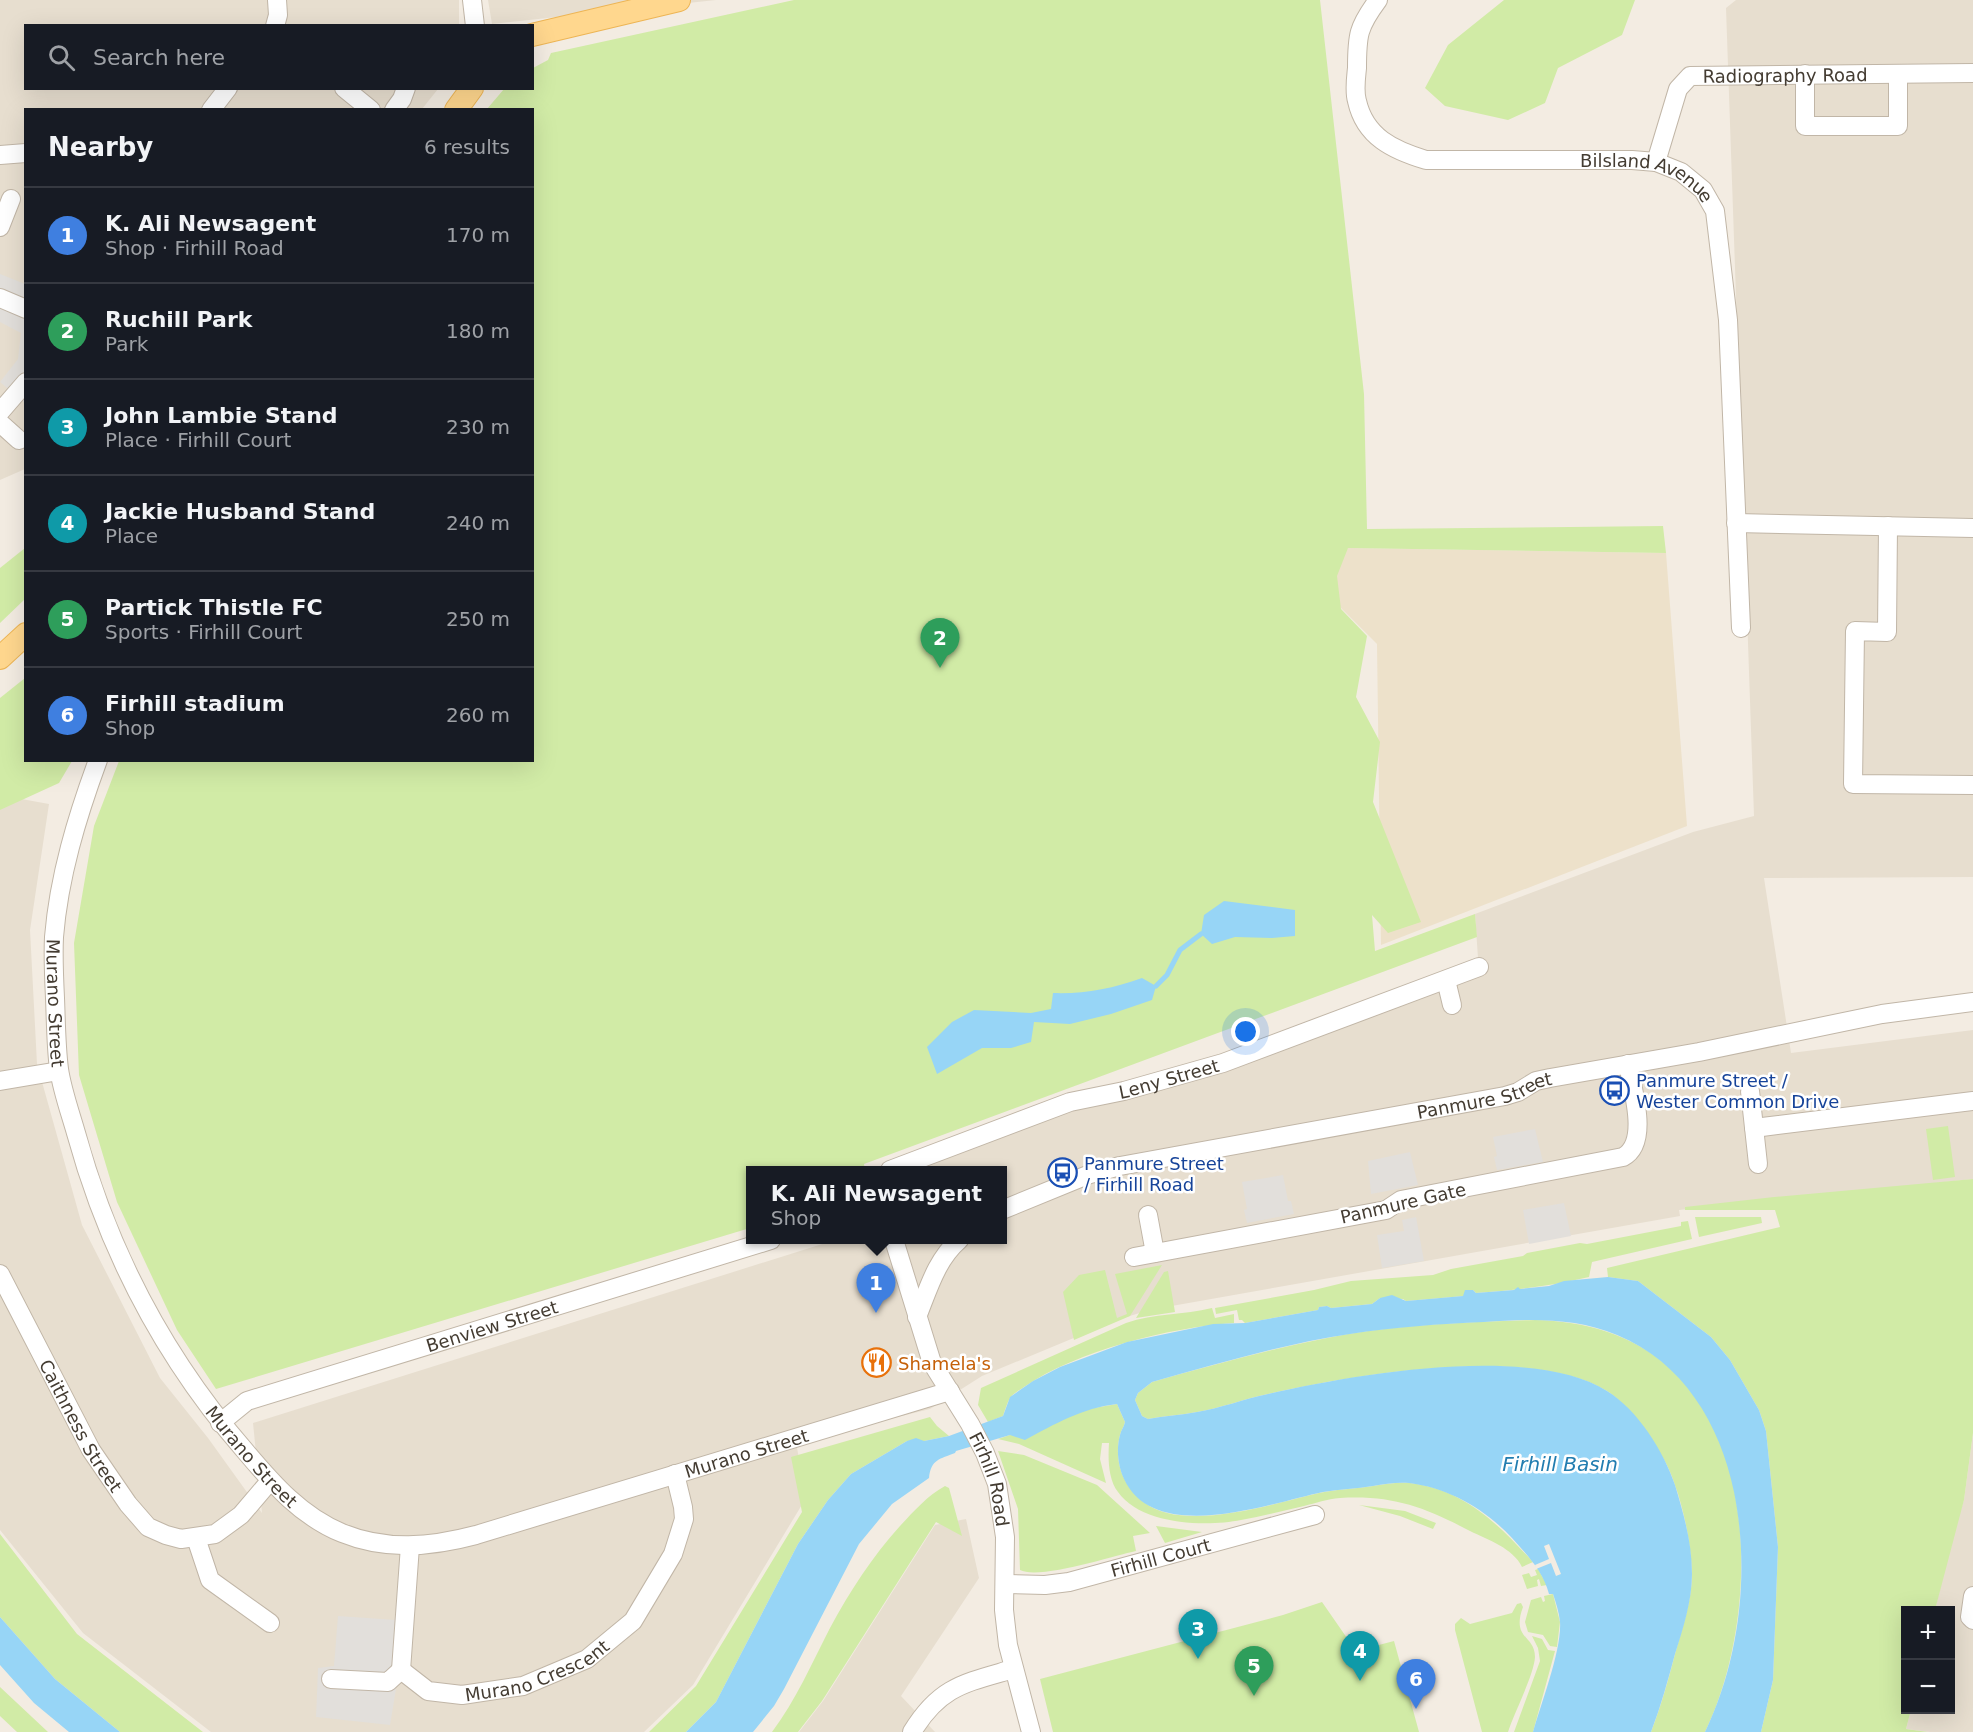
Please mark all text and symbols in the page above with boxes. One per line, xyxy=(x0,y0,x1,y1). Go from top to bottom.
search box xyxy=(24,24,534,90)
icon: search xyxy=(45,41,78,74)
text: Search here xyxy=(93,45,225,70)
street label: Radiography Road xyxy=(1702,64,1868,86)
text: Nearby xyxy=(48,132,153,162)
text: 6 results xyxy=(424,135,510,159)
street label: Bilsland Avenue xyxy=(1580,149,1718,206)
text: K. Ali Newsagent xyxy=(105,211,316,236)
text: 1 xyxy=(61,223,74,247)
text: 170 m xyxy=(446,223,510,247)
text: Shop · Firhill Road xyxy=(105,236,284,260)
text: Ruchill Park xyxy=(105,307,252,332)
text: 2 xyxy=(61,319,74,343)
text: 180 m xyxy=(446,319,510,343)
text: Park xyxy=(105,332,148,356)
text: John Lambie Stand xyxy=(105,403,338,428)
text: 3 xyxy=(61,415,74,439)
text: 230 m xyxy=(446,415,510,439)
text: Place · Firhill Court xyxy=(105,428,291,452)
text: Jackie Husband Stand xyxy=(105,499,375,524)
text: 4 xyxy=(61,511,74,535)
text: 240 m xyxy=(446,511,510,535)
text: Place xyxy=(105,524,158,548)
text: Partick Thistle FC xyxy=(105,595,323,620)
text: 5 xyxy=(61,607,74,631)
text: 250 m xyxy=(446,607,510,631)
pin: 2 xyxy=(920,618,960,668)
text: Sports · Firhill Court xyxy=(105,620,302,644)
text: Firhill stadium xyxy=(105,691,285,716)
text: 6 xyxy=(61,703,74,727)
text: 260 m xyxy=(446,703,510,727)
text: Shop xyxy=(105,716,155,740)
street label: Murano Street xyxy=(43,939,69,1068)
your location xyxy=(1231,1017,1260,1046)
street label: Leny Street xyxy=(1117,1054,1221,1102)
street label: Panmure Street xyxy=(1415,1067,1554,1122)
place label: Panmure Street / Wester Common Drive xyxy=(1636,1070,1839,1112)
bus stop icon: Panmure Street / Wester Common Drive xyxy=(1599,1074,1631,1106)
place label: Panmure Street / Firhill Road xyxy=(1084,1153,1224,1195)
bus stop icon: Panmure Street / Firhill Road xyxy=(1047,1157,1079,1189)
popup xyxy=(746,1166,1007,1244)
street label: Panmure Gate xyxy=(1338,1178,1468,1228)
text: K. Ali Newsagent xyxy=(771,1181,982,1206)
text: Shop xyxy=(771,1206,821,1230)
pin: 1 xyxy=(856,1264,896,1313)
street label: Benview Street xyxy=(423,1296,560,1356)
restaurant icon: Shamela's xyxy=(861,1347,893,1379)
place label: Shamela's xyxy=(898,1353,991,1374)
street label: Caithness Street xyxy=(35,1356,127,1496)
street label: Murano Street xyxy=(202,1401,302,1512)
street label: Murano Street xyxy=(682,1424,811,1482)
street label: Firhill Road xyxy=(965,1428,1014,1528)
water label: Firhill Basin xyxy=(1502,1452,1618,1476)
street label: Firhill Court xyxy=(1108,1533,1213,1581)
map controls xyxy=(1901,1606,1955,1714)
button: + xyxy=(1901,1606,1955,1660)
pin: 3 xyxy=(1178,1610,1218,1659)
pin: 4 xyxy=(1340,1632,1380,1681)
street label: Murano Crescent xyxy=(463,1635,613,1705)
pin: 5 xyxy=(1234,1646,1274,1696)
pin: 6 xyxy=(1396,1660,1436,1709)
button: − xyxy=(1901,1660,1955,1714)

